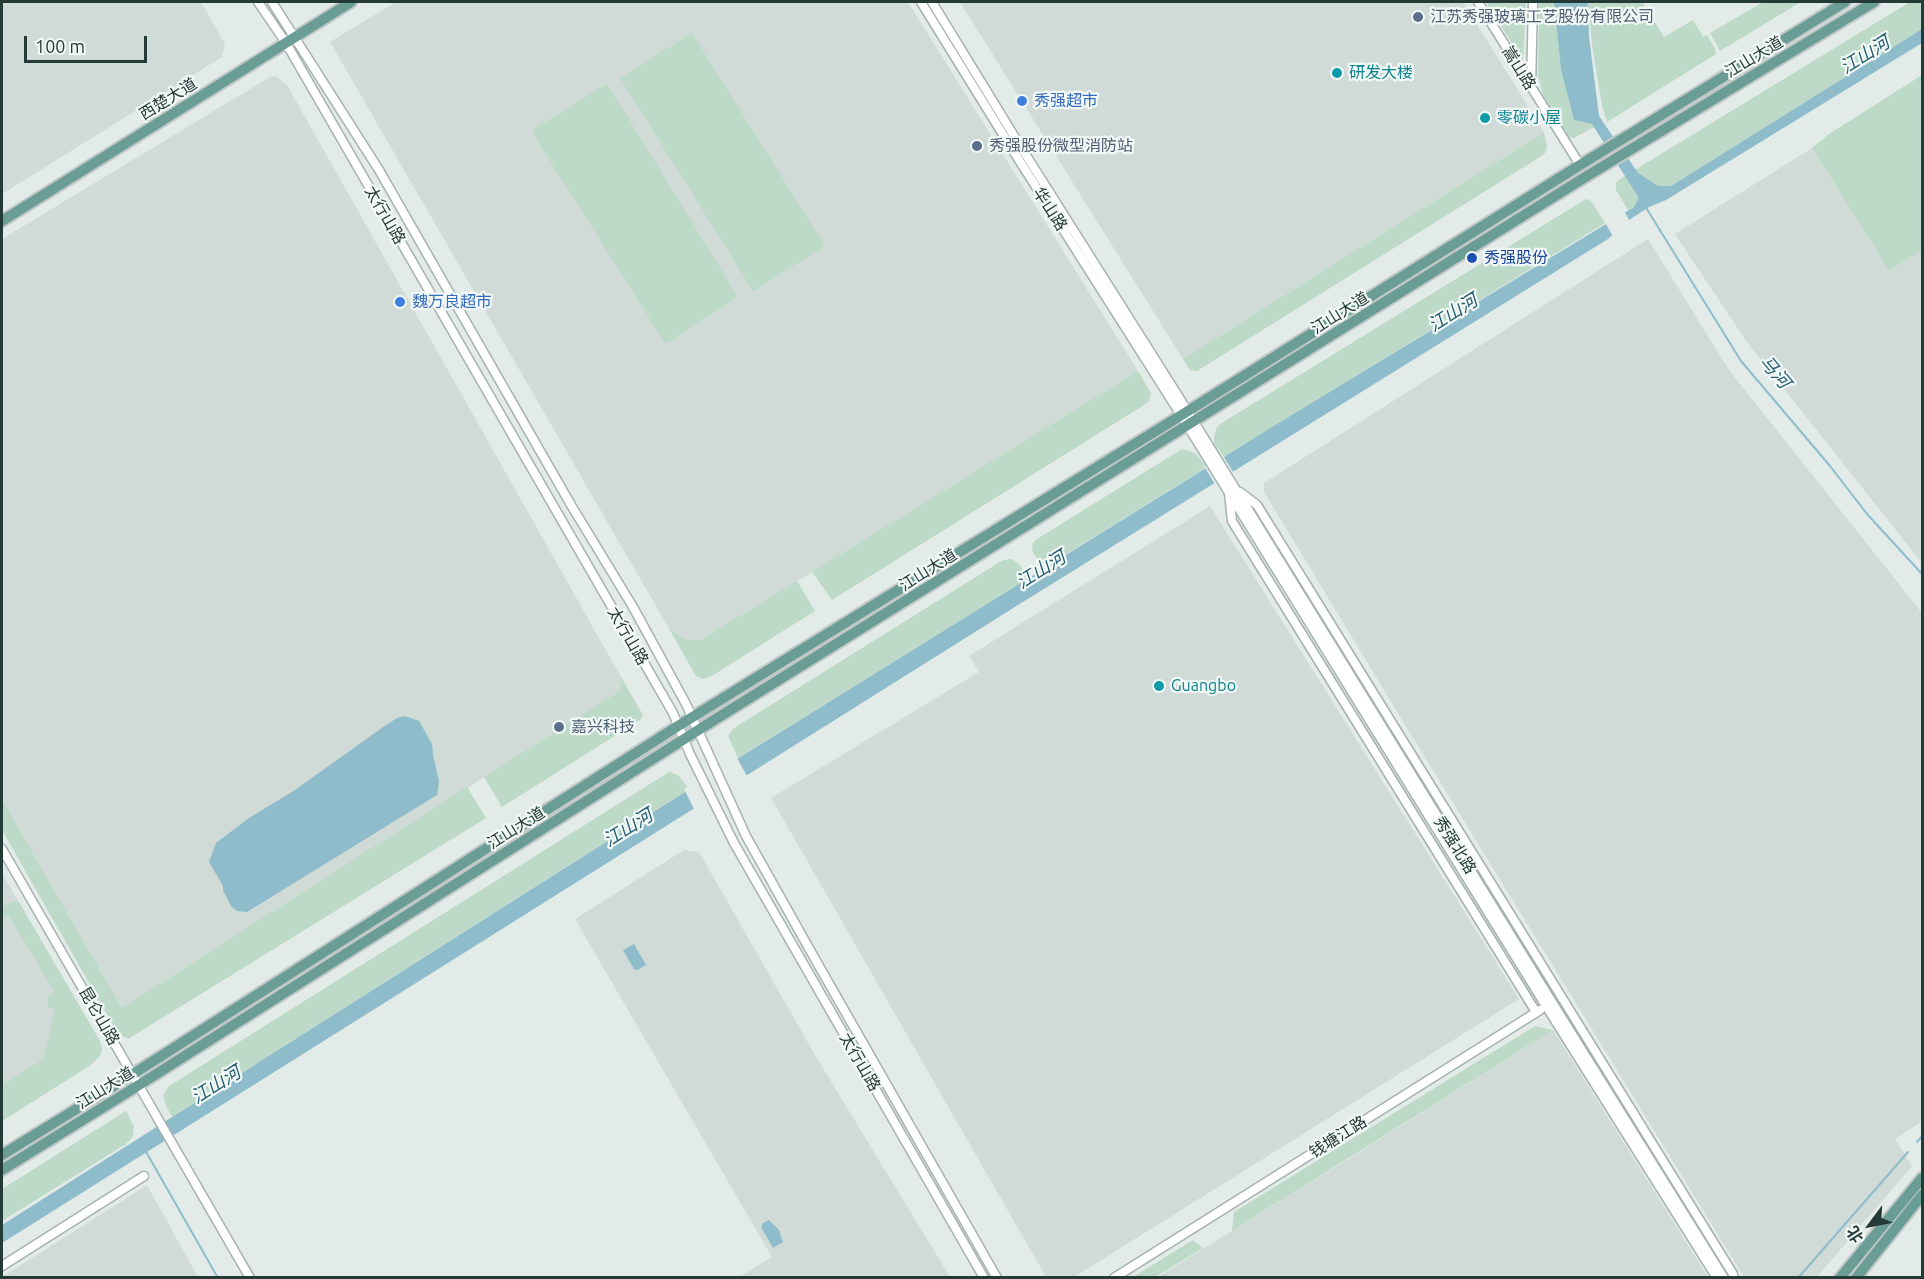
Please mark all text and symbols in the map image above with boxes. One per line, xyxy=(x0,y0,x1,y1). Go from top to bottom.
place label: 江苏秀强玻璃工艺股份有限公司 xyxy=(1430,7,1654,27)
marker: 江苏秀强玻璃工艺股份有限公司 xyxy=(1411,10,1425,24)
scale bar xyxy=(27,24,150,62)
street label: 江山大道 xyxy=(1722,32,1786,82)
water label: 江山河 xyxy=(1836,32,1894,78)
text: 100 m xyxy=(35,36,85,56)
street label: 嵩山路 xyxy=(1498,43,1540,93)
place label: 研发大楼 xyxy=(1349,63,1413,83)
marker: 研发大楼 xyxy=(1330,66,1344,80)
street label: 西楚大道 xyxy=(136,74,200,124)
place label: 秀强超市 xyxy=(1034,91,1098,111)
marker: 秀强超市 xyxy=(1015,94,1029,108)
place label: 零碳小屋 xyxy=(1497,108,1561,128)
marker: 零碳小屋 xyxy=(1478,111,1492,125)
place label: 秀强股份微型消防站 xyxy=(989,136,1133,156)
marker: 秀强股份微型消防站 xyxy=(970,139,984,153)
street label: 太行山路 xyxy=(361,182,409,248)
street label: 华山路 xyxy=(1029,184,1071,234)
place label: 秀强股份 xyxy=(1484,248,1548,268)
marker: 秀强股份 xyxy=(1465,251,1479,265)
street label: 江山大道 xyxy=(1308,288,1372,338)
water label: 江山河 xyxy=(1424,290,1482,336)
place label: 魏万良超市 xyxy=(412,292,492,312)
marker: 魏万良超市 xyxy=(393,295,407,309)
water label: 马河 xyxy=(1755,351,1795,393)
street label: 江山大道 xyxy=(896,545,960,595)
water label: 江山河 xyxy=(1012,547,1070,593)
street label: 太行山路 xyxy=(604,603,652,669)
place label: Guangbo xyxy=(1171,676,1236,696)
marker: Guangbo xyxy=(1152,679,1166,693)
place label: 嘉兴科技 xyxy=(571,717,635,737)
marker: 嘉兴科技 xyxy=(552,720,566,734)
street label: 江山大道 xyxy=(484,803,548,853)
water label: 江山河 xyxy=(599,805,657,851)
street label: 秀强北路 xyxy=(1430,813,1480,877)
street label: 昆仑山路 xyxy=(75,983,123,1049)
street label: 太行山路 xyxy=(836,1029,884,1095)
water label: 江山河 xyxy=(187,1062,245,1108)
street label: 江山大道 xyxy=(73,1063,137,1113)
street label: 钱塘江路 xyxy=(1306,1112,1370,1162)
north arrow xyxy=(1840,1195,1900,1255)
text: 北 xyxy=(1843,1223,1867,1246)

